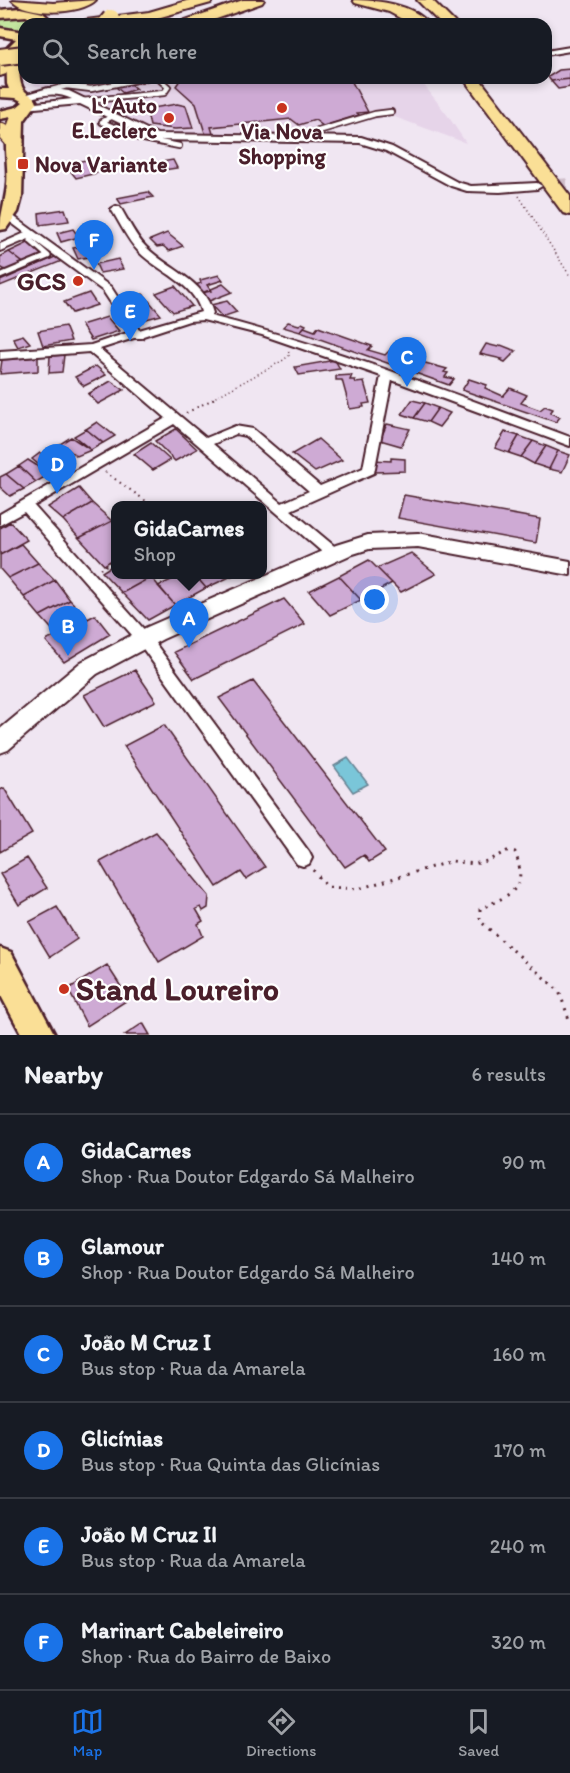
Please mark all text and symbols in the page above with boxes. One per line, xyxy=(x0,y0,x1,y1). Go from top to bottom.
search box xyxy=(18,18,552,84)
icon: search xyxy=(39,35,72,68)
text: Search here xyxy=(87,38,197,65)
place label: L' Auto E.Leclerc xyxy=(72,92,158,144)
marker: Via Nova Shopping xyxy=(275,101,289,115)
marker: L' Auto E.Leclerc xyxy=(162,111,176,125)
place label: Via Nova Shopping xyxy=(238,118,326,170)
place label: Nova Variante xyxy=(35,151,168,178)
marker: Nova Variante xyxy=(16,157,30,171)
pin: F xyxy=(74,220,113,270)
place label: GCS xyxy=(17,265,66,297)
marker: GCS xyxy=(71,274,85,288)
pin: E xyxy=(110,292,150,341)
pin: C xyxy=(388,338,426,387)
pin: D xyxy=(38,444,76,494)
popup xyxy=(111,501,267,579)
text: GidaCarnes xyxy=(134,515,244,542)
text: Shop xyxy=(134,542,176,566)
your location xyxy=(360,585,389,614)
pin: A xyxy=(170,598,208,648)
pin: B xyxy=(48,606,88,656)
place label: Stand Loureiro xyxy=(76,970,279,1008)
marker: Stand Loureiro xyxy=(57,982,71,996)
text: Nearby xyxy=(24,1058,103,1090)
text: 6 results xyxy=(472,1062,546,1086)
text: GidaCarnes xyxy=(81,1137,191,1164)
text: A xyxy=(37,1150,50,1174)
text: 90 m xyxy=(502,1150,546,1174)
text: Shop · Rua Doutor Edgardo Sá Malheiro xyxy=(81,1164,415,1188)
text: Glamour xyxy=(81,1233,164,1260)
text: B xyxy=(37,1246,50,1270)
text: 140 m xyxy=(491,1246,546,1270)
text: Shop · Rua Doutor Edgardo Sá Malheiro xyxy=(81,1260,415,1284)
text: João M Cruz I xyxy=(81,1329,211,1356)
text: C xyxy=(37,1342,50,1366)
text: 160 m xyxy=(493,1342,546,1366)
text: Bus stop · Rua da Amarela xyxy=(81,1356,306,1380)
text: Glicínias xyxy=(81,1425,163,1452)
text: D xyxy=(37,1438,50,1462)
text: 170 m xyxy=(493,1438,546,1462)
text: Bus stop · Rua Quinta das Glicínias xyxy=(81,1452,380,1476)
text: João M Cruz II xyxy=(81,1521,217,1548)
text: E xyxy=(38,1534,49,1558)
text: 240 m xyxy=(490,1534,546,1558)
text: Bus stop · Rua da Amarela xyxy=(81,1548,306,1572)
text: Marinart Cabeleireiro xyxy=(81,1617,284,1644)
text: F xyxy=(38,1630,49,1654)
text: 320 m xyxy=(491,1630,546,1654)
text: Shop · Rua do Bairro de Baixo xyxy=(81,1644,331,1668)
tab: Map xyxy=(71,1705,104,1760)
tab: Directions xyxy=(246,1705,316,1760)
tab: Saved xyxy=(458,1705,499,1760)

